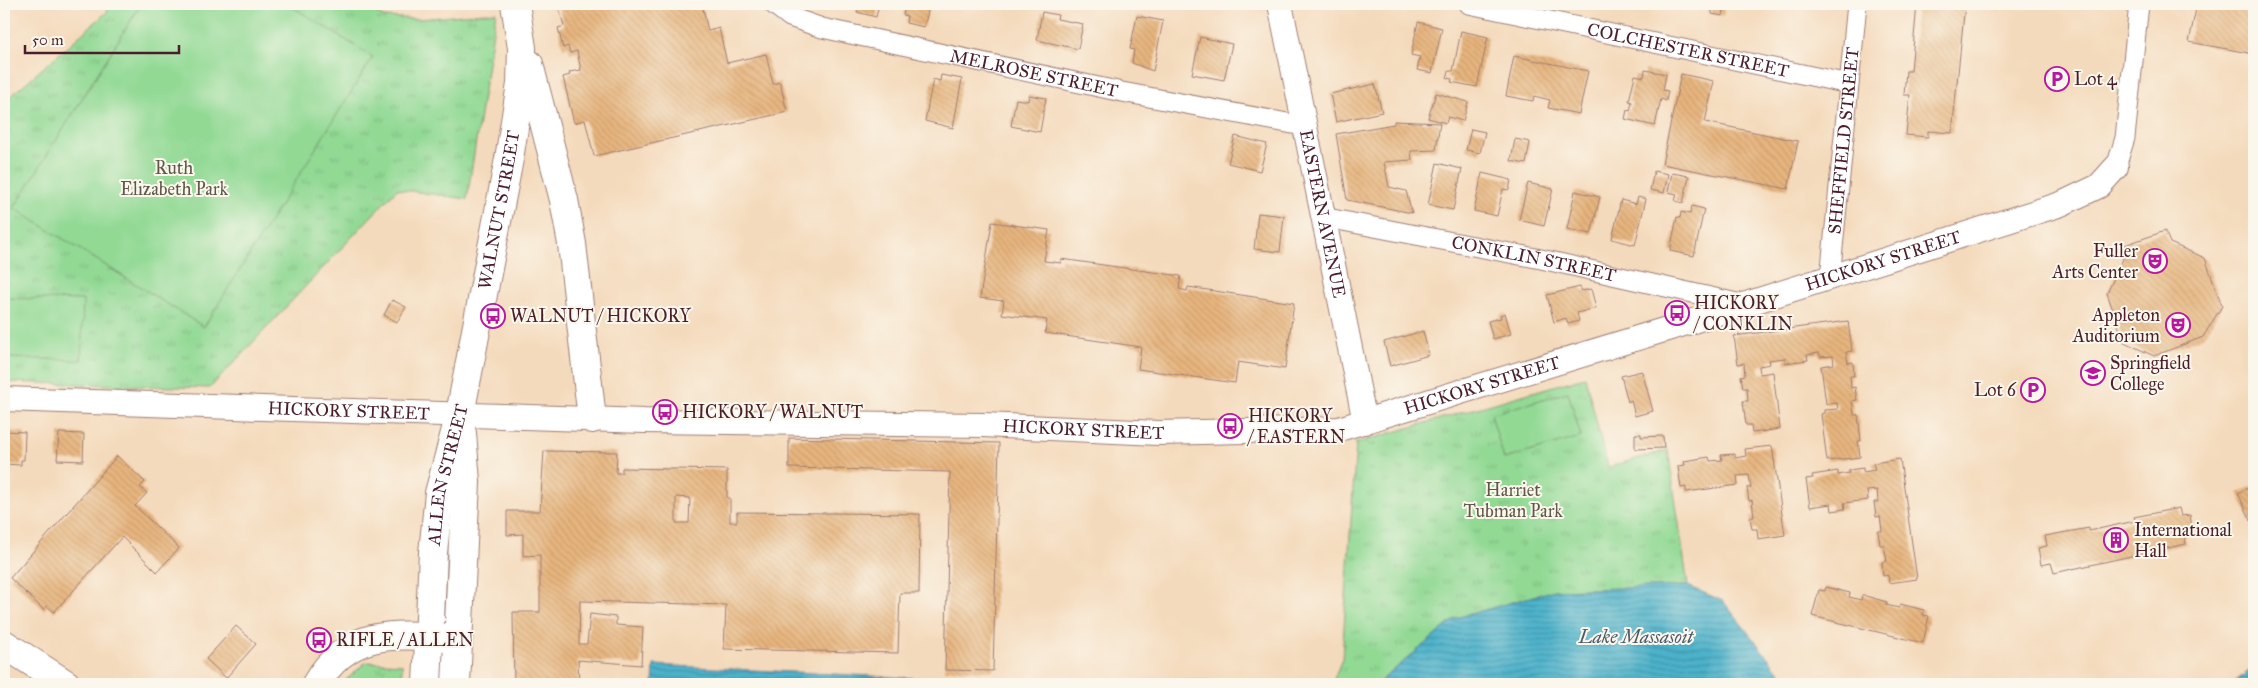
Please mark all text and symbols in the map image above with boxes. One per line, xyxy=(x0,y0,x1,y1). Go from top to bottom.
street label: COLCHESTER STREET xyxy=(1585,18,1791,82)
scale bar xyxy=(25,22,179,54)
text: 50 m xyxy=(32,31,64,49)
street label: MELROSE STREET xyxy=(948,45,1120,102)
street label: SHEFFIELD STREET xyxy=(1823,46,1864,235)
parking icon: Lot 4 xyxy=(2044,66,2070,92)
place label: Lot 4 xyxy=(2074,68,2118,90)
street label: EASTERN AVENUE xyxy=(1295,128,1350,300)
street label: WALNUT STREET xyxy=(473,129,524,291)
park label: Ruth Elizabeth Park xyxy=(120,157,228,200)
street label: HICKORY STREET xyxy=(1802,226,1964,296)
street label: CONKLIN STREET xyxy=(1450,231,1618,287)
place label: Fuller Arts Center xyxy=(2051,240,2138,283)
theatre icon: Fuller Arts Center xyxy=(2142,248,2168,274)
place label: HICKORY / CONKLIN xyxy=(1692,292,1793,335)
bus stop icon: HICKORY / CONKLIN xyxy=(1664,300,1690,326)
bus stop icon: WALNUT / HICKORY xyxy=(480,303,506,329)
place label: Appleton Auditorium xyxy=(2072,304,2160,347)
place label: WALNUT / HICKORY xyxy=(510,305,692,327)
theatre icon: Appleton Auditorium xyxy=(2165,312,2191,338)
street label: HICKORY STREET xyxy=(1401,351,1563,420)
place label: Springfield College xyxy=(2110,352,2191,396)
school or university icon: Springfield College xyxy=(2080,360,2106,386)
parking icon: Lot 6 xyxy=(2020,377,2046,403)
place label: Lot 6 xyxy=(1974,379,2017,401)
street label: HICKORY STREET xyxy=(267,397,430,425)
bus stop icon: HICKORY / WALNUT xyxy=(652,399,678,425)
place label: HICKORY / WALNUT xyxy=(682,401,863,423)
street label: ALLEN STREET xyxy=(423,402,473,547)
place label: HICKORY / EASTERN xyxy=(1246,405,1345,448)
bus stop icon: HICKORY / EASTERN xyxy=(1217,413,1243,439)
street label: HICKORY STREET xyxy=(1002,415,1165,444)
park label: Harriet Tubman Park xyxy=(1463,479,1563,522)
place label: International Hall xyxy=(2134,519,2232,562)
building icon: International Hall xyxy=(2103,527,2129,553)
water label: Lake Massasoit xyxy=(1578,625,1694,648)
bus stop icon: RIFLE / ALLEN xyxy=(306,627,332,653)
place label: RIFLE / ALLEN xyxy=(336,629,474,651)

